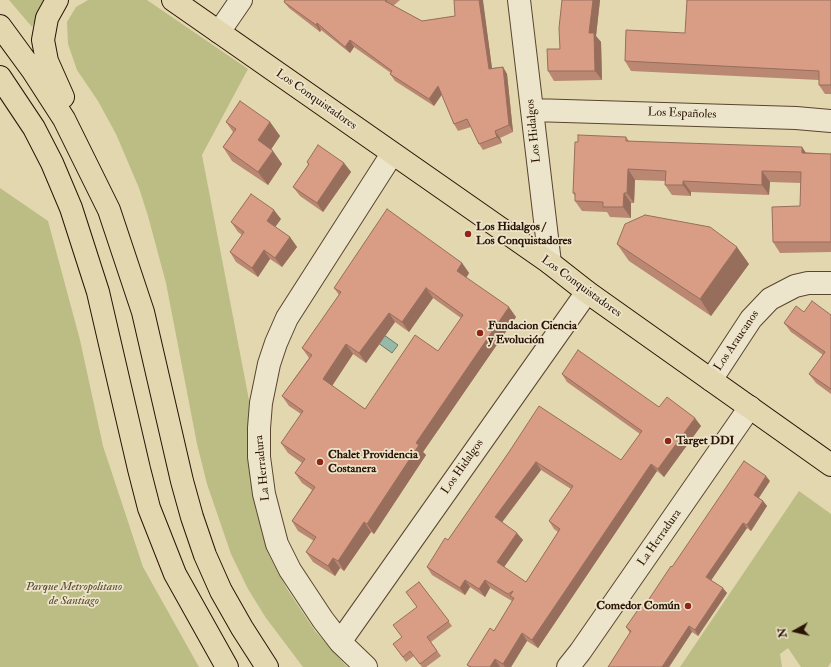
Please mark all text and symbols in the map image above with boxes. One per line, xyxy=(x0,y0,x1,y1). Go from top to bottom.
street label: Los Conquistadores xyxy=(273,67,359,133)
street label: Los Hidalgos xyxy=(524,99,544,163)
street label: Los Españoles xyxy=(647,106,717,122)
place label: Los Hidalgos / Los Conquistadores xyxy=(476,220,572,248)
marker: Los Hidalgos / Los Conquistadores xyxy=(463,229,473,239)
street label: Los Conquistadores xyxy=(538,253,624,321)
street label: Los Araucanos xyxy=(711,308,763,374)
place label: Fundacion Ciencia y Evolución xyxy=(488,319,577,347)
marker: Fundacion Ciencia y Evolución xyxy=(475,328,485,338)
street label: La Herradura xyxy=(252,434,274,502)
place label: Target DDI xyxy=(676,434,734,448)
marker: Target DDI xyxy=(663,436,673,446)
street label: Los Hidalgos xyxy=(439,437,487,497)
place label: Chalet Providencia Costanera xyxy=(328,448,418,476)
marker: Chalet Providencia Costanera xyxy=(315,457,325,467)
street label: La Herradura xyxy=(635,507,685,569)
park label: Parque Metropolitano de Santiago xyxy=(26,580,122,608)
place label: Comedor Común xyxy=(596,599,680,613)
marker: Comedor Común xyxy=(683,601,693,611)
north arrow xyxy=(775,611,815,651)
text: N xyxy=(775,627,790,639)

